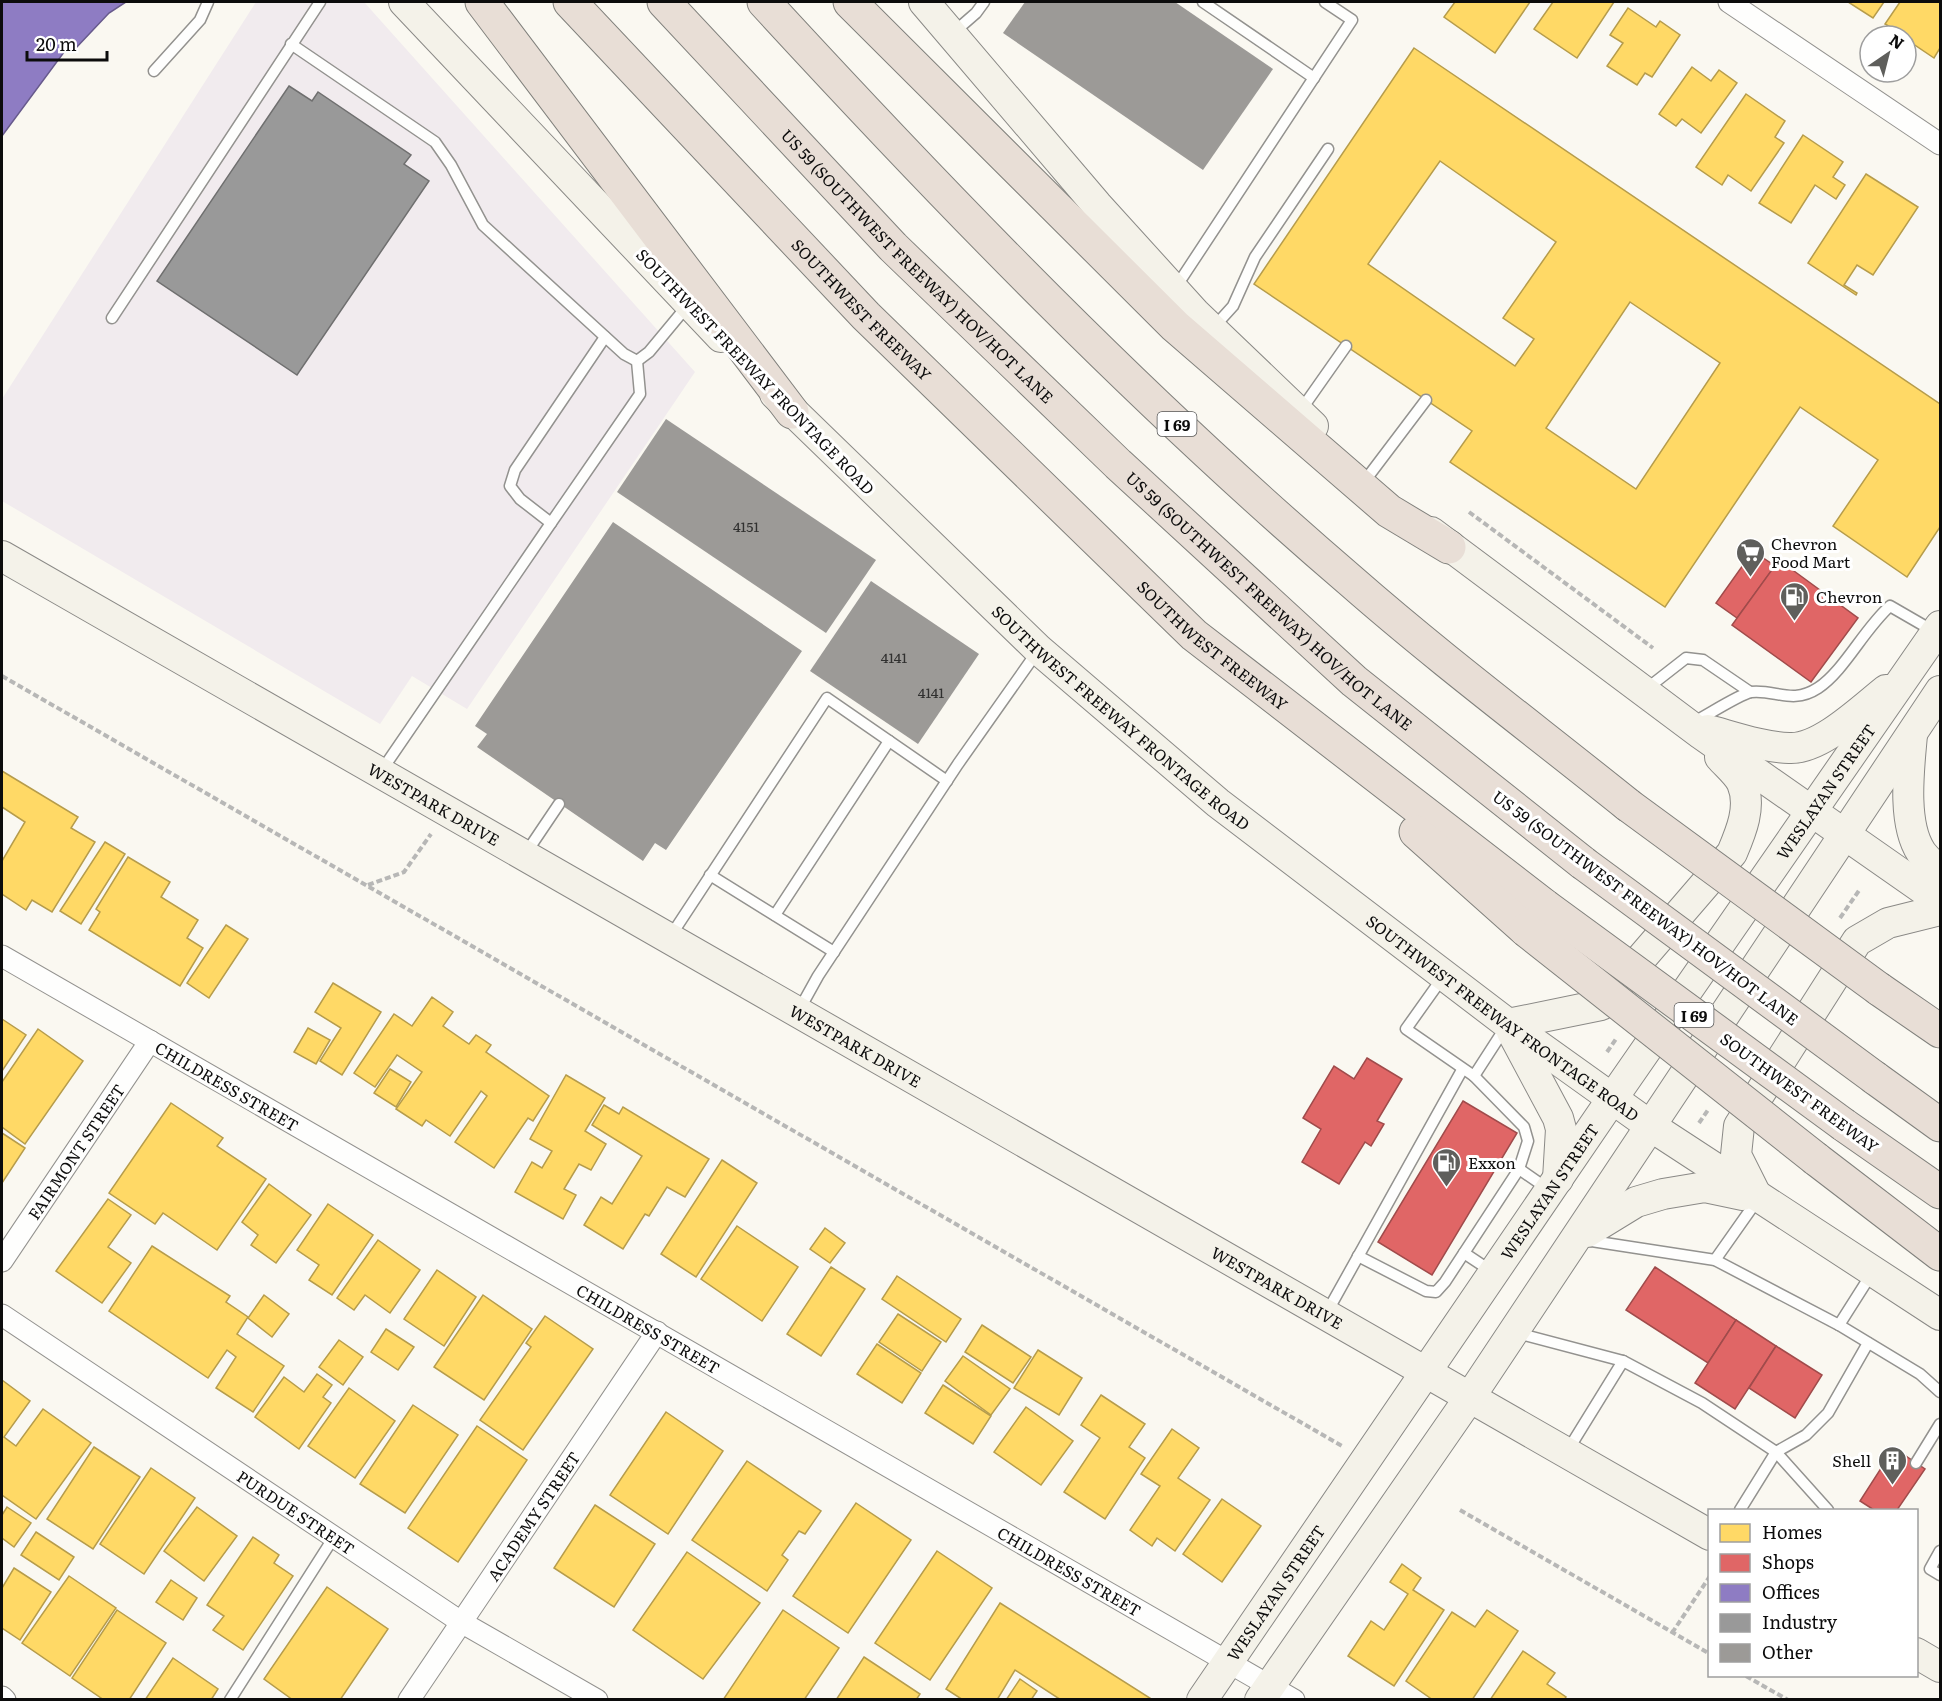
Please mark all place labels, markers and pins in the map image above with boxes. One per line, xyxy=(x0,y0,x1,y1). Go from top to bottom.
place label: Chevron Food Mart xyxy=(1771,531,1851,573)
supermarket icon: Chevron Food Mart xyxy=(1734,536,1766,578)
fuel station icon: Chevron xyxy=(1779,580,1811,622)
place label: Chevron xyxy=(1816,584,1883,608)
fuel station icon: Exxon xyxy=(1431,1146,1463,1188)
place label: Exxon xyxy=(1468,1150,1516,1174)
building icon: Shell xyxy=(1876,1444,1908,1486)
place label: Shell xyxy=(1832,1448,1871,1472)

